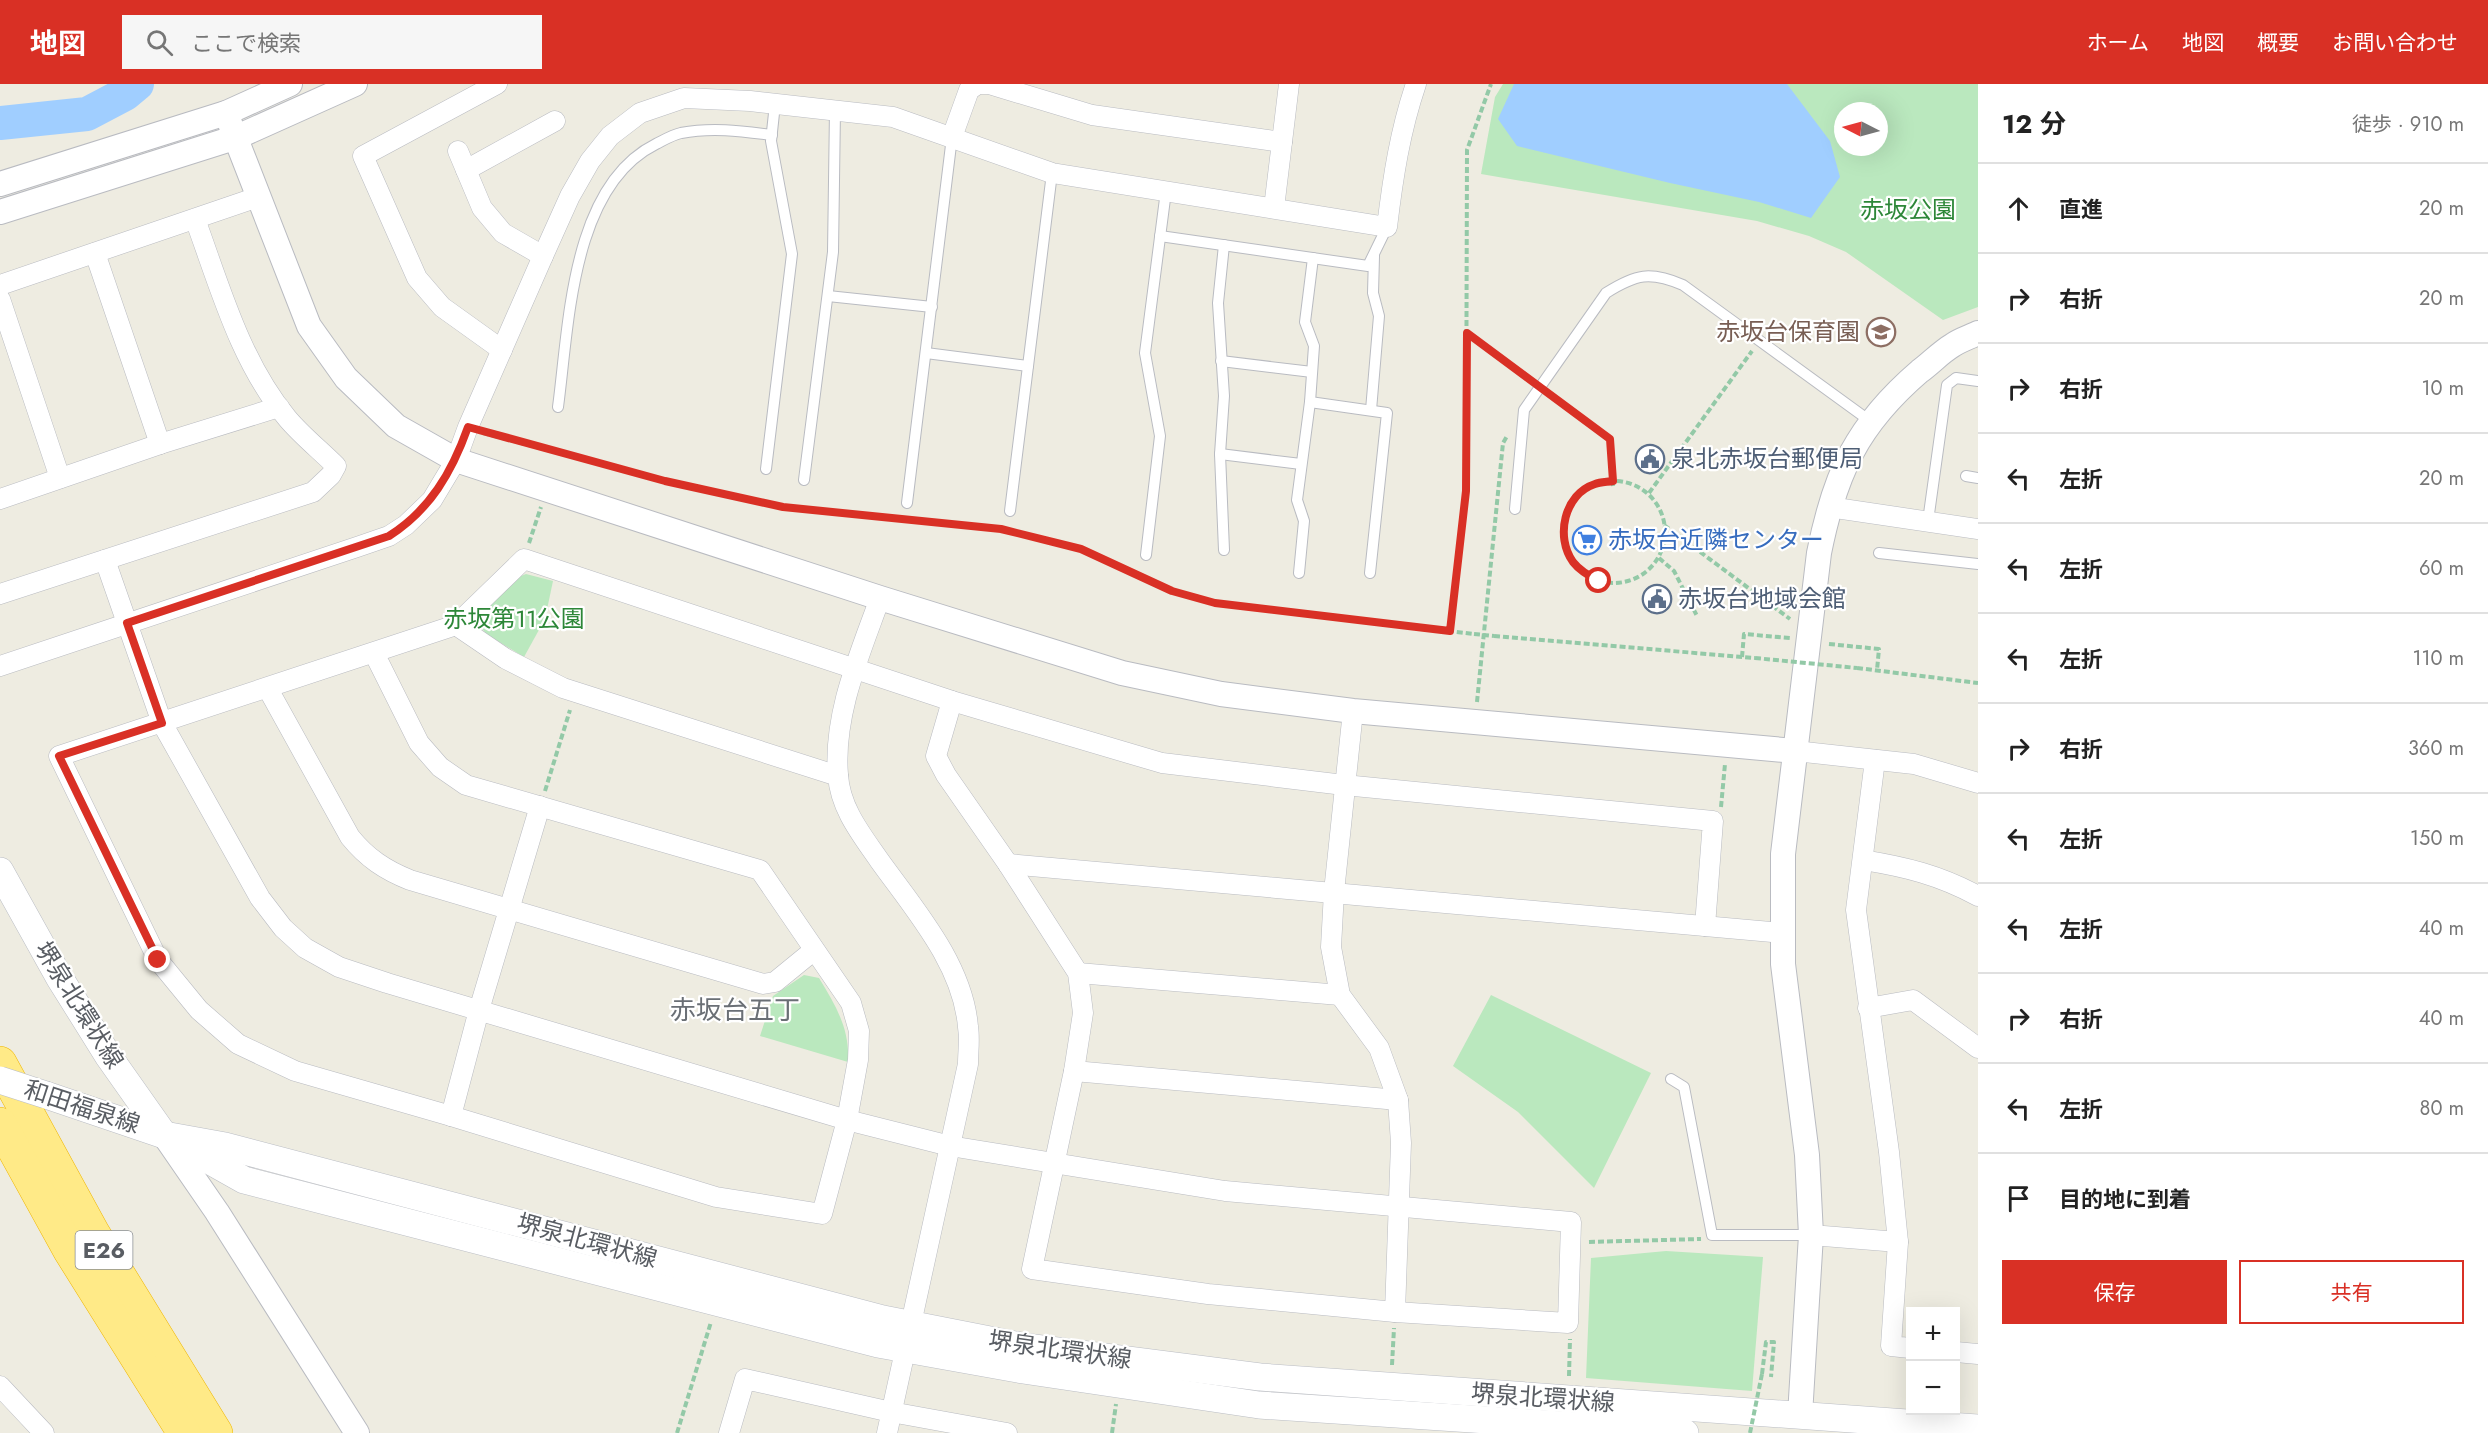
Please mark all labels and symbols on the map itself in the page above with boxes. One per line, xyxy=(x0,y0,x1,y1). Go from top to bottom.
north arrow xyxy=(1834,102,1888,156)
park label: 赤坂公園 xyxy=(1860,192,1956,227)
place label: 赤坂台保育園 xyxy=(1716,314,1860,349)
school or university icon: 赤坂台保育園 xyxy=(1865,316,1897,348)
place label: 泉北赤坂台郵便局 xyxy=(1671,441,1863,476)
public building icon: 泉北赤坂台郵便局 xyxy=(1634,443,1666,475)
place label: 赤坂台近隣センター xyxy=(1608,522,1824,557)
supermarket icon: 赤坂台近隣センター xyxy=(1571,524,1603,556)
route start xyxy=(1585,567,1611,593)
place label: 赤坂台地域会館 xyxy=(1678,581,1846,616)
public building icon: 赤坂台地域会館 xyxy=(1641,583,1673,615)
park label: 赤坂第11公園 xyxy=(443,601,585,636)
street label: 堺泉北環状線 xyxy=(26,934,132,1075)
route end xyxy=(144,946,170,972)
district label: 赤坂台五丁 xyxy=(670,991,800,1029)
street label: 和田福泉線 xyxy=(20,1071,145,1142)
street label: 堺泉北環状線 xyxy=(513,1205,661,1276)
road number: E26 xyxy=(76,1231,132,1269)
street label: 堺泉北環状線 xyxy=(986,1322,1134,1377)
street label: 堺泉北環状線 xyxy=(1470,1375,1616,1420)

